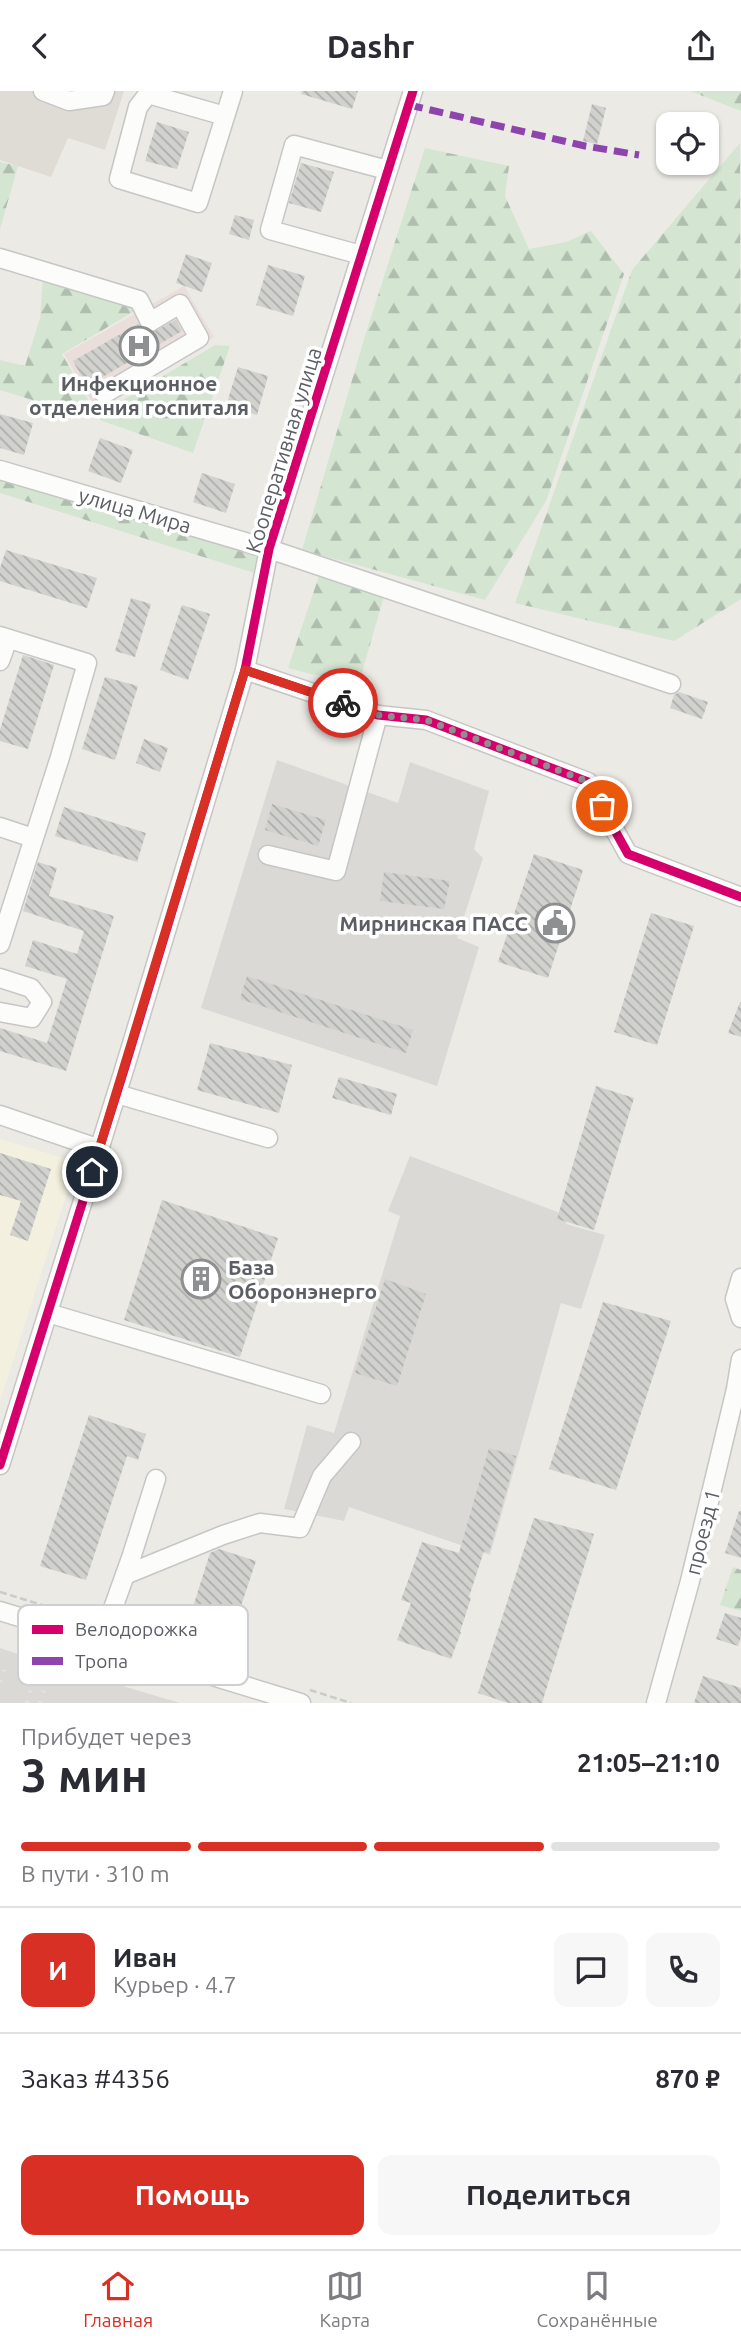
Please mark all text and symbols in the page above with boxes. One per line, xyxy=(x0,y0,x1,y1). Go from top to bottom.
icon: back xyxy=(21,27,59,65)
icon: share xyxy=(682,27,720,65)
text: Dashr xyxy=(327,28,414,64)
map controls xyxy=(656,112,719,175)
button: locate xyxy=(656,112,719,175)
hospital icon: Инфекционное отделения госпиталя xyxy=(118,325,160,367)
street label: Кооперативная улица xyxy=(240,344,326,556)
place label: Инфекционное отделения госпиталя xyxy=(29,371,249,419)
street label: улица Мира xyxy=(76,482,194,538)
courier xyxy=(308,668,378,738)
icon: bike xyxy=(324,684,362,722)
pin xyxy=(572,776,632,836)
icon: bag xyxy=(583,787,621,825)
public building icon: Мирнинская ПАСС xyxy=(534,902,576,944)
place label: Мирнинская ПАСС xyxy=(340,911,528,935)
pin xyxy=(62,1142,122,1202)
icon: home xyxy=(73,1153,111,1191)
place label: База Оборонэнерго xyxy=(228,1255,377,1303)
building icon: База Оборонэнерго xyxy=(180,1258,222,1300)
street label: проезд 1 xyxy=(680,1487,724,1577)
legend xyxy=(18,1605,248,1685)
text: Велодорожка xyxy=(75,1618,198,1640)
text: Тропа xyxy=(75,1650,128,1672)
text: Прибудет через xyxy=(21,1724,192,1749)
text: 21:05–21:10 xyxy=(577,1748,720,1777)
text: 3 мин xyxy=(21,1749,148,1801)
text: В пути · 310 m xyxy=(21,1861,170,1886)
button: chat xyxy=(554,1933,628,2007)
button: phone xyxy=(646,1933,720,2007)
text: Иван xyxy=(113,1943,177,1972)
text: И xyxy=(48,1956,68,1985)
text: Курьер · 4.7 xyxy=(113,1972,237,1997)
text: Заказ #4356 xyxy=(21,2064,170,2093)
text: 870 ₽ xyxy=(655,2064,720,2093)
button: Помощь xyxy=(21,2155,364,2235)
button: Поделиться xyxy=(378,2155,720,2235)
tab: Главная xyxy=(83,2267,153,2331)
tab: Карта xyxy=(319,2267,370,2331)
tab: Сохранённые xyxy=(536,2267,658,2331)

